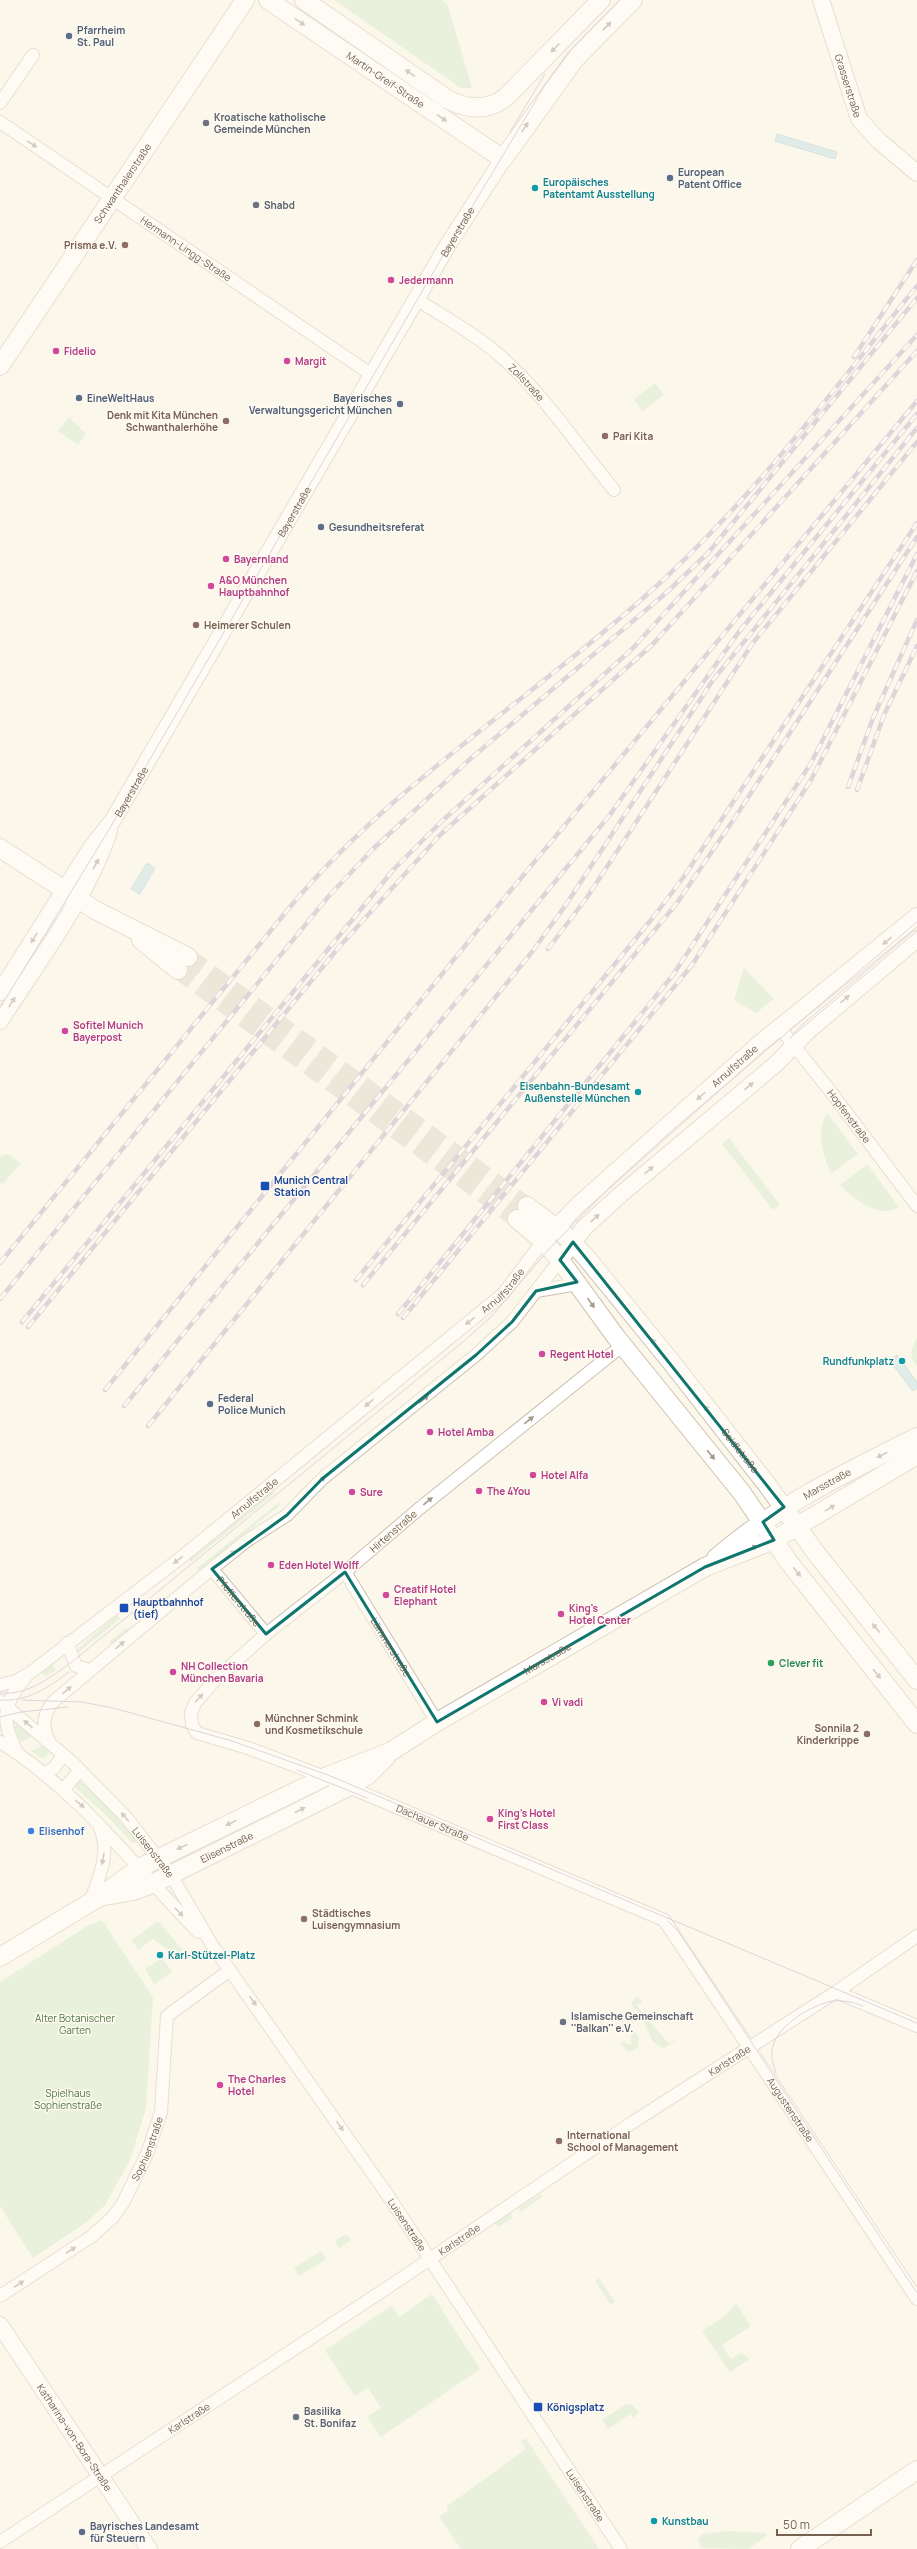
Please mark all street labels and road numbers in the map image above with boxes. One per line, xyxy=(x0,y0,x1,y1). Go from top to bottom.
street label: Martin-Greif-Straße xyxy=(344,48,428,111)
street label: Grasserstraße xyxy=(832,52,865,119)
street label: Schwanthalerstraße xyxy=(90,140,154,226)
street label: Bayerstraße xyxy=(437,204,478,259)
street label: Hermann-Lingg-Straße xyxy=(138,213,234,284)
street label: Zollstraße xyxy=(505,360,548,404)
street label: Bayerstraße xyxy=(274,484,314,539)
street label: Bayerstraße xyxy=(111,764,151,819)
street label: Arnulfstraße xyxy=(708,1041,761,1090)
street label: Hopfenstraße xyxy=(824,1086,874,1146)
street label: Arnulfstraße xyxy=(478,1265,527,1316)
street label: Seidlstraße xyxy=(719,1426,762,1476)
street label: Marsstraße xyxy=(800,1465,854,1502)
street label: Arnulfstraße xyxy=(227,1474,281,1522)
street label: Hirtenstraße xyxy=(366,1507,420,1555)
street label: Pfefferstraße xyxy=(214,1573,264,1630)
street label: Lämmerstraße xyxy=(368,1615,415,1679)
street label: Marsstraße xyxy=(521,1639,574,1678)
street label: Dachauer Straße xyxy=(394,1801,471,1844)
street label: Luisenstraße xyxy=(129,1824,177,1880)
street label: Elisenstraße xyxy=(198,1828,256,1866)
street label: Karlstraße xyxy=(705,2042,753,2079)
street label: Augustenstraße xyxy=(764,2074,817,2145)
street label: Sophienstraße xyxy=(128,2115,166,2183)
street label: Luisenstraße xyxy=(385,2196,430,2254)
street label: Karlstraße xyxy=(436,2220,483,2258)
street label: Katharina-von-Bora-Straße xyxy=(34,2381,116,2494)
street label: Karlstraße xyxy=(165,2399,213,2437)
street label: Luisenstraße xyxy=(563,2466,608,2524)

